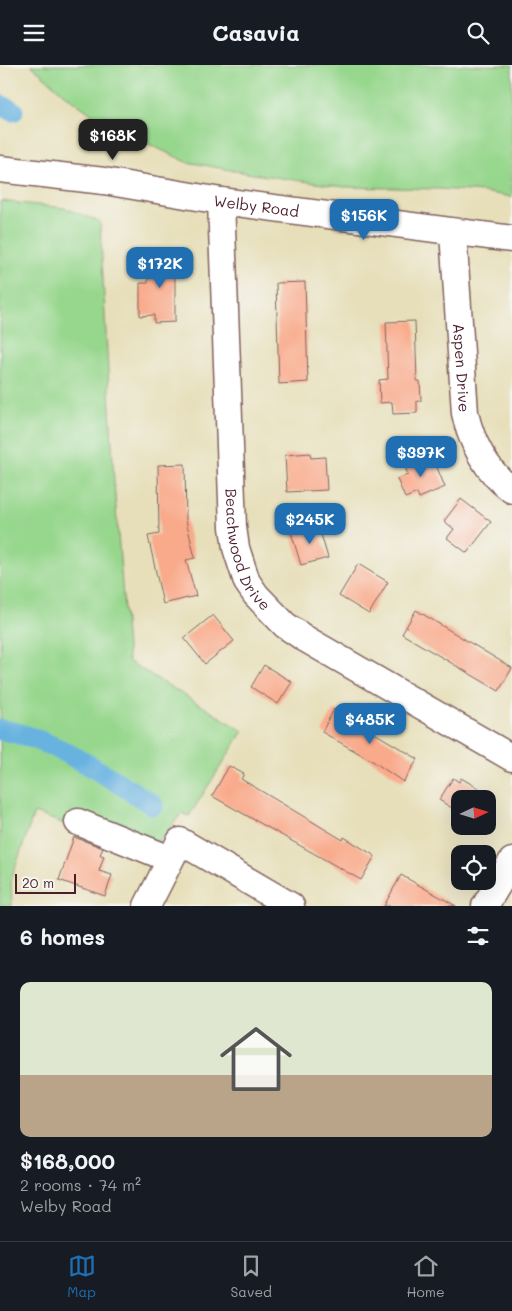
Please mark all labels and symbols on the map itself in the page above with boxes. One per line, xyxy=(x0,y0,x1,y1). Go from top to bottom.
pin: $168K xyxy=(78,119,148,161)
street label: Welby Road xyxy=(212,190,300,221)
pin: $156K xyxy=(329,199,399,241)
pin: $172K xyxy=(125,247,195,289)
street label: Aspen Drive xyxy=(449,323,475,413)
pin: $397K xyxy=(386,435,456,478)
street label: Beachwood Drive xyxy=(222,488,275,614)
pin: $245K xyxy=(275,503,345,545)
pin: $485K xyxy=(335,703,405,745)
north arrow xyxy=(451,790,496,835)
scale bar xyxy=(15,871,76,894)

